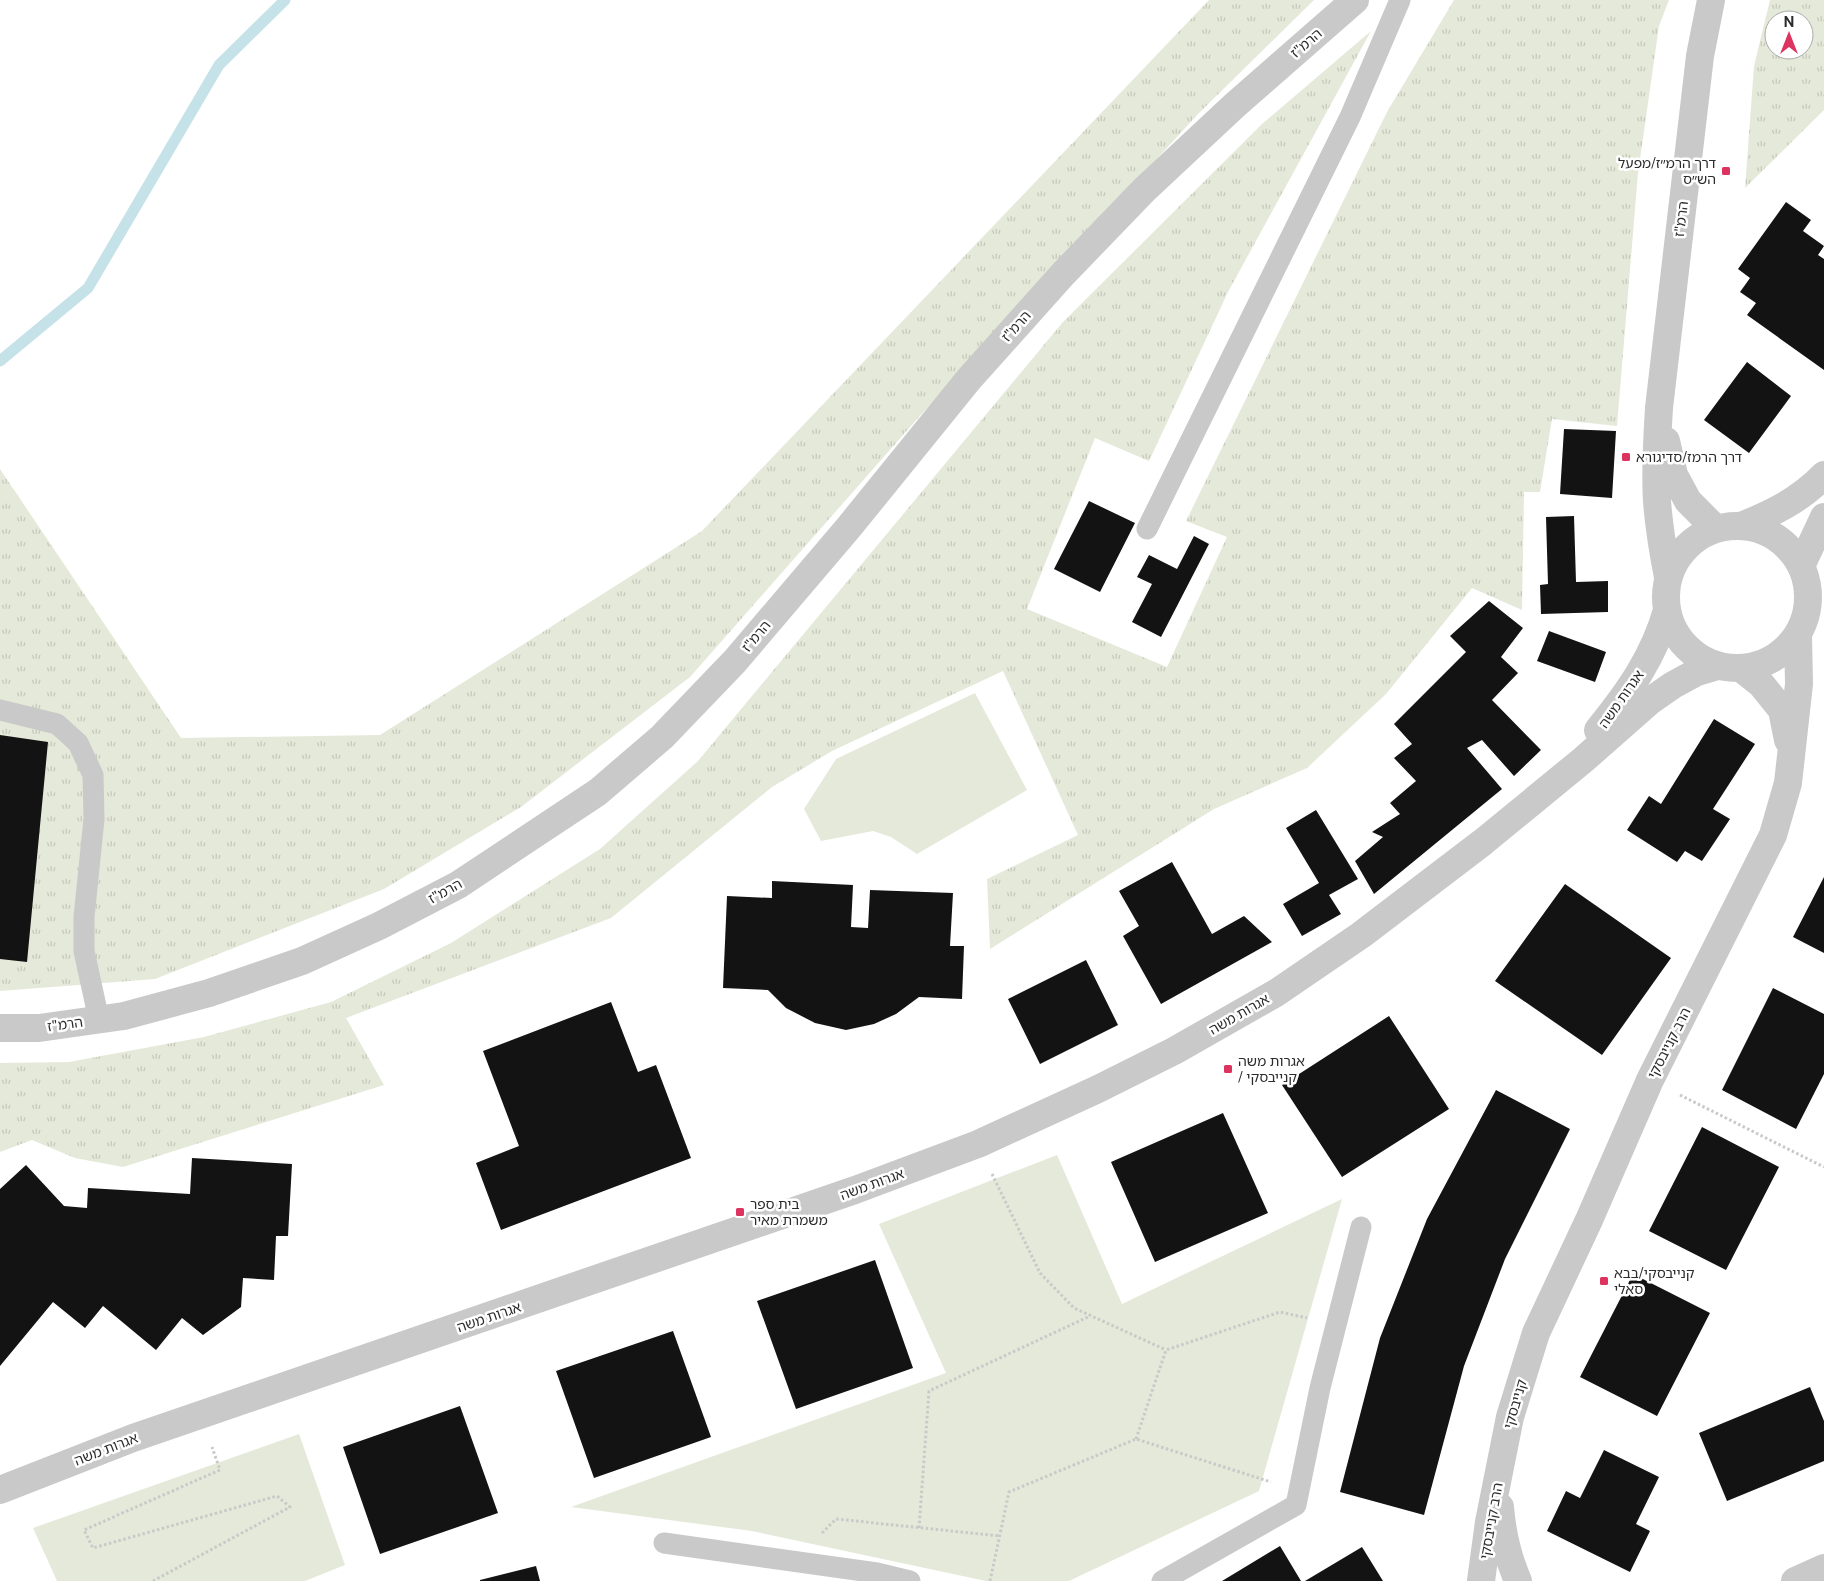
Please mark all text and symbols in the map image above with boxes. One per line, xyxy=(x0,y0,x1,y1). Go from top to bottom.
north arrow xyxy=(1764,10,1814,60)
text: N xyxy=(1784,14,1794,30)
street label: הרמ"ז xyxy=(1287,25,1325,61)
place label: דרך הרמ״ז/מפעל הש״ס xyxy=(1618,155,1716,187)
marker: דרך הרמ״ז/מפעל הש״ס xyxy=(1720,165,1732,177)
street label: הרמ"ז xyxy=(1671,200,1691,238)
street label: הרמ"ז xyxy=(998,307,1034,345)
place label: דרך הרמז/סדיגורא xyxy=(1636,449,1743,465)
marker: דרך הרמז/סדיגורא xyxy=(1620,451,1632,463)
street label: הרמ"ז xyxy=(738,617,774,655)
street label: אגרות משה xyxy=(1595,667,1647,731)
street label: הרמ"ז xyxy=(425,875,465,907)
street label: אגרות משה xyxy=(1206,990,1272,1038)
street label: הרב קנייבסקי xyxy=(1644,1005,1694,1081)
street label: הרמ"ז xyxy=(46,1014,84,1034)
place label: אגרות משה / קנייבסקי xyxy=(1238,1053,1305,1085)
marker: אגרות משה / קנייבסקי xyxy=(1222,1063,1234,1075)
street label: אגרות משה xyxy=(838,1165,906,1203)
place label: בית ספר משמרת מאיר xyxy=(750,1196,828,1228)
marker: בית ספר משמרת מאיר xyxy=(734,1206,746,1218)
place label: קנייבסקי/בבא סאלי xyxy=(1614,1265,1695,1297)
marker: קנייבסקי/בבא סאלי xyxy=(1598,1275,1610,1287)
street label: אגרות משה xyxy=(455,1299,523,1335)
street label: קנייבסקי xyxy=(1500,1377,1530,1431)
street label: אגרות משה xyxy=(72,1430,140,1468)
street label: הרב קנייבסקי xyxy=(1476,1481,1506,1561)

